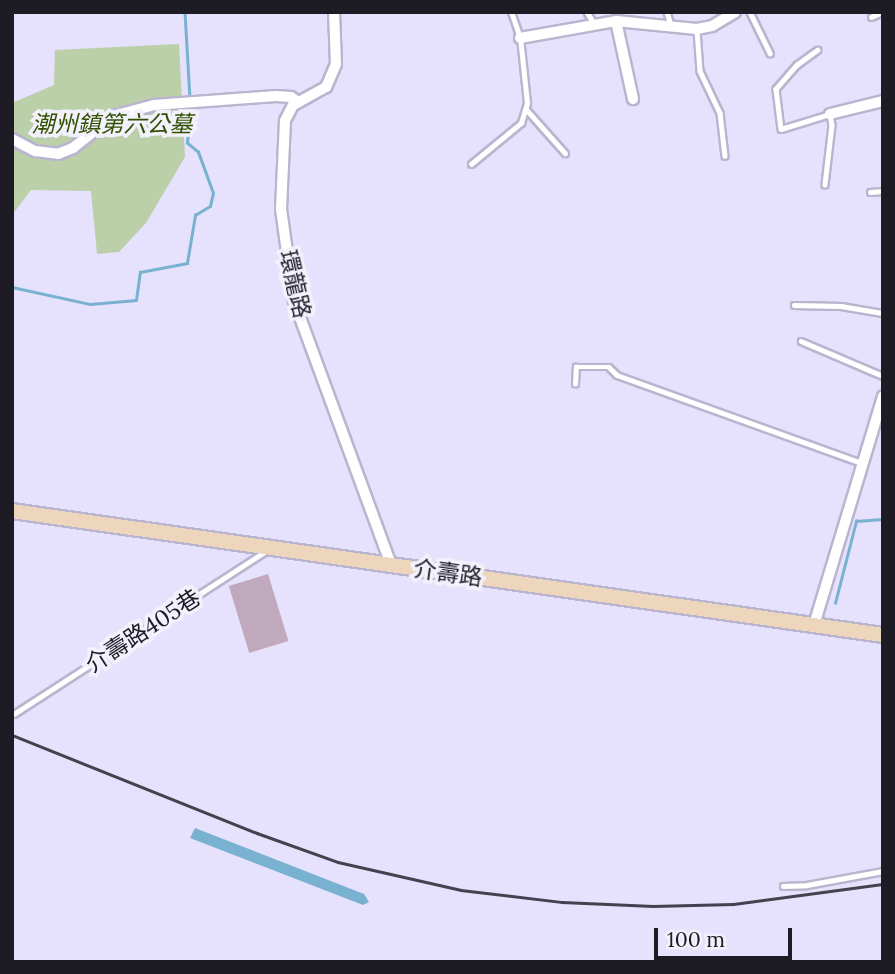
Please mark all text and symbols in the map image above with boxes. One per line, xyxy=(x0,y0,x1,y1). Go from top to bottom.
park label: 潮州鎮第六公墓 xyxy=(32,110,192,138)
street label: 環龍路 xyxy=(274,247,316,321)
street label: 介壽路 xyxy=(412,555,484,591)
street label: 介壽路405巷 xyxy=(80,584,206,678)
scale bar xyxy=(657,914,795,958)
text: 100 m xyxy=(667,926,725,953)

